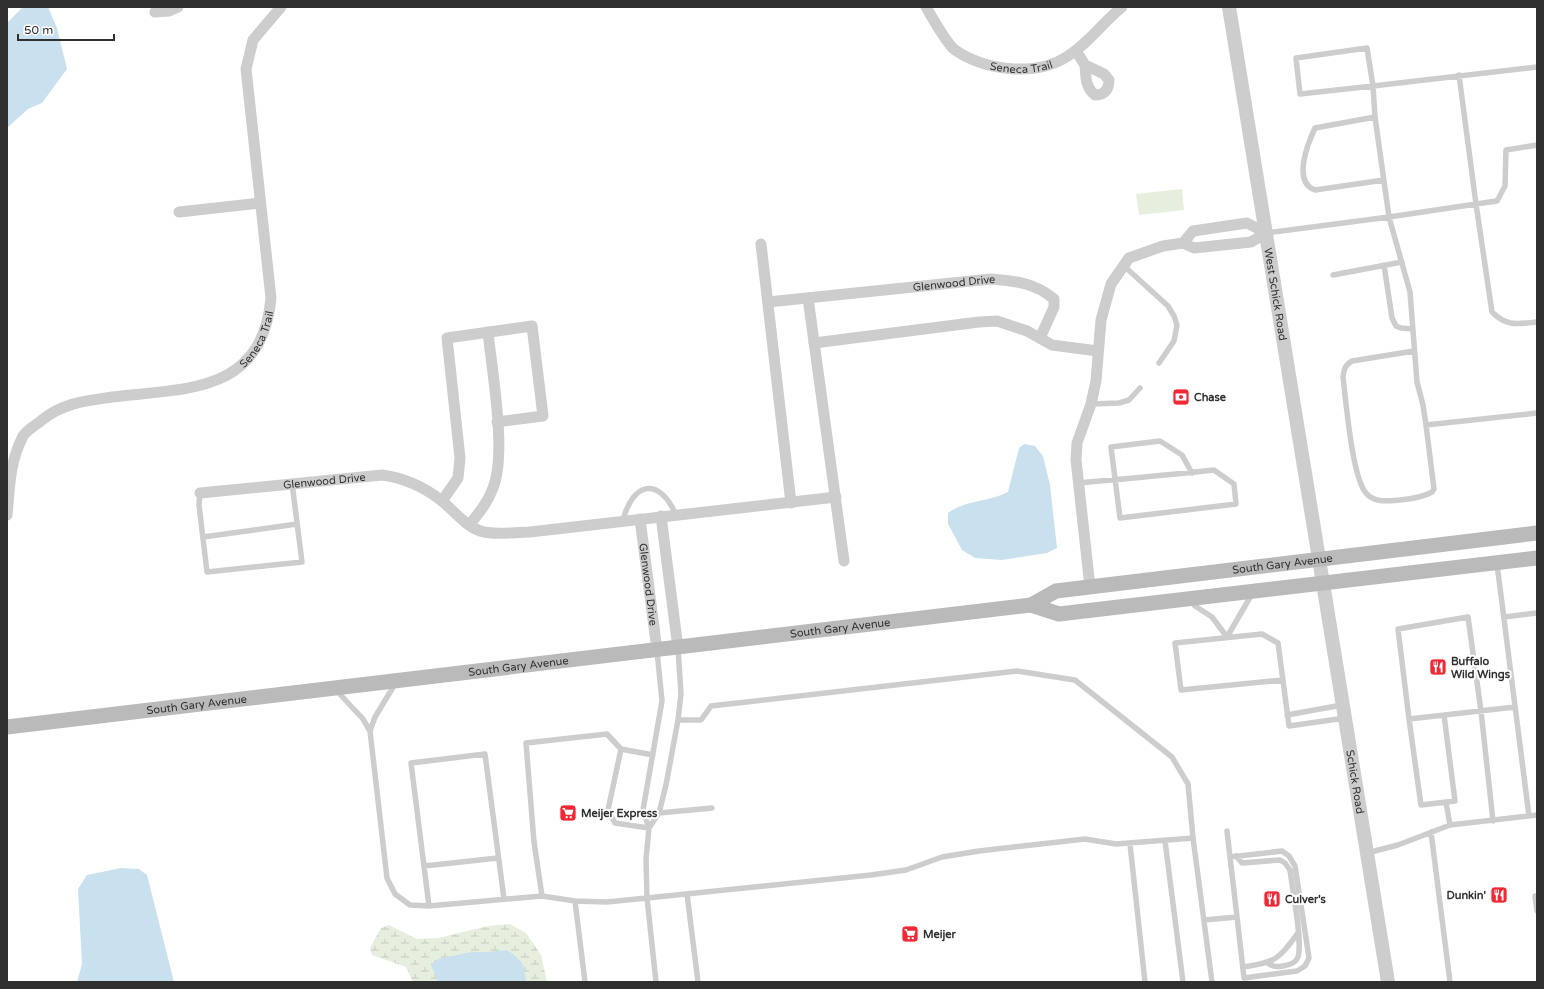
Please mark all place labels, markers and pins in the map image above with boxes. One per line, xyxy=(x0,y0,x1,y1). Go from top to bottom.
bank icon: Chase xyxy=(1171,387,1191,407)
place label: Chase xyxy=(1194,391,1227,404)
place label: Buffalo Wild Wings xyxy=(1451,655,1511,682)
restaurant icon: Buffalo Wild Wings xyxy=(1428,657,1448,677)
supermarket icon: Meijer Express xyxy=(558,803,578,823)
place label: Meijer Express xyxy=(581,807,658,821)
restaurant icon: Dunkin' xyxy=(1489,885,1509,905)
restaurant icon: Culver's xyxy=(1262,889,1282,909)
place label: Dunkin' xyxy=(1447,889,1487,902)
place label: Culver's xyxy=(1285,893,1327,906)
supermarket icon: Meijer xyxy=(900,924,920,944)
place label: Meijer xyxy=(923,928,956,942)

